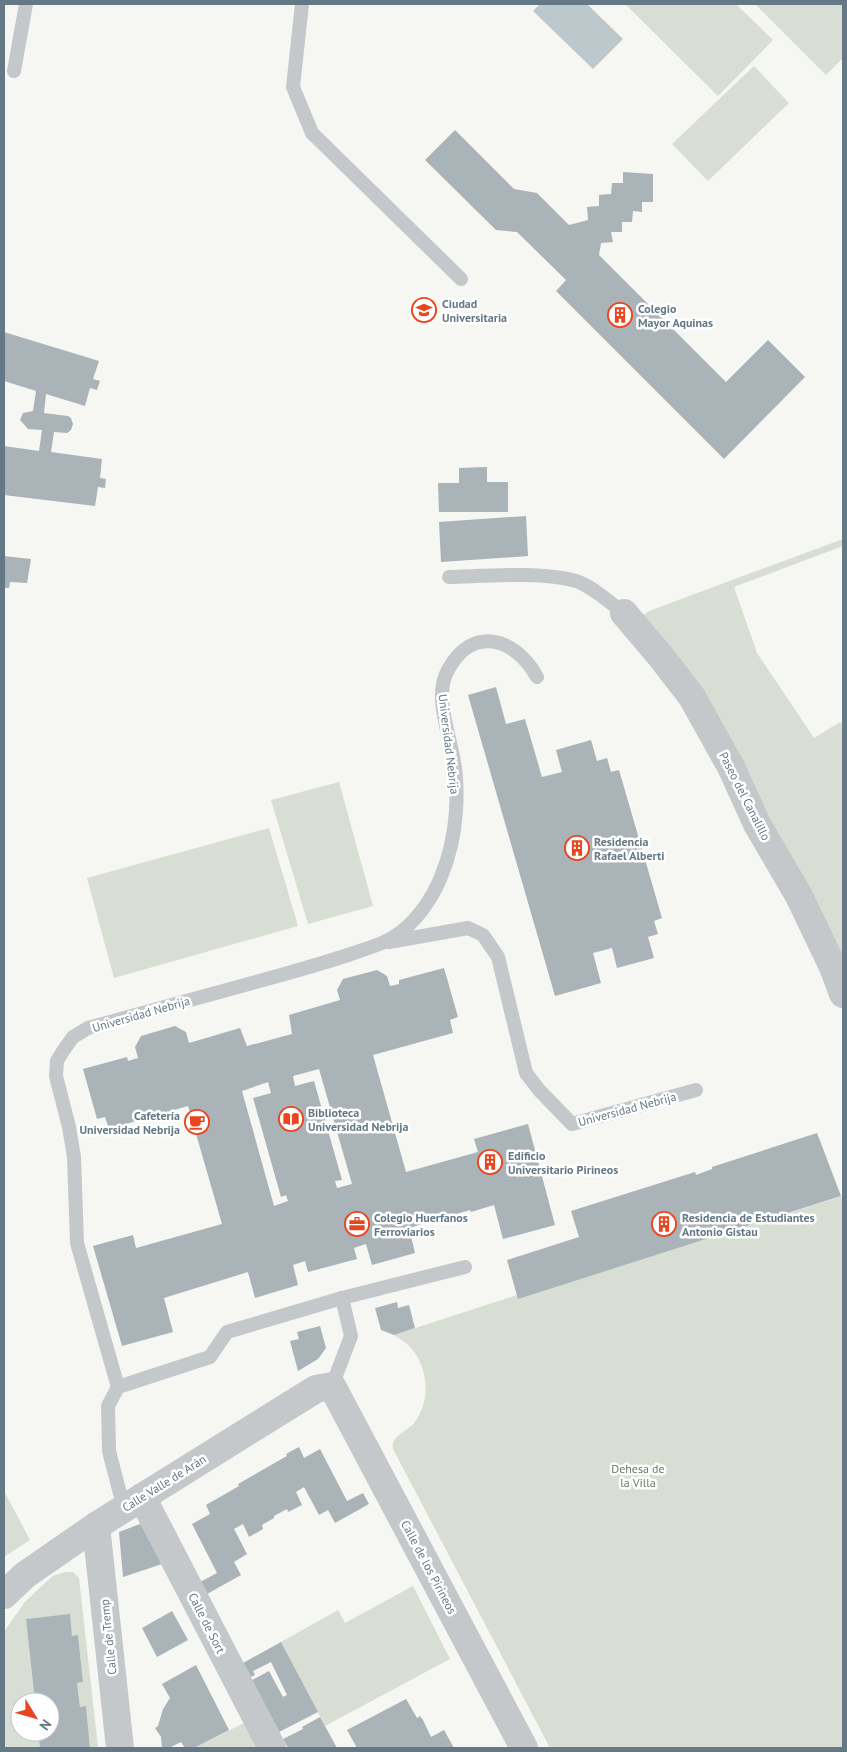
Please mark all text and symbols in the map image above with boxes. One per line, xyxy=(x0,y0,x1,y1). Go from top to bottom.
place label: Ciudad Universitaria xyxy=(442,296,507,325)
school or university icon: Ciudad Universitaria xyxy=(411,297,437,323)
place label: Colegio Mayor Aquinas xyxy=(638,301,713,330)
building icon: Colegio Mayor Aquinas xyxy=(607,302,633,328)
street label: Universidad Nebrija xyxy=(435,693,463,795)
street label: Paseo del Canalillo xyxy=(716,749,774,843)
place label: Residencia Rafael Alberti xyxy=(594,834,664,863)
building icon: Residencia Rafael Alberti xyxy=(564,835,590,861)
street label: Universidad Nebrija xyxy=(90,993,192,1035)
street label: Universidad Nebrija xyxy=(576,1089,678,1129)
place label: Biblioteca Universidad Nebrija xyxy=(308,1105,409,1134)
library icon: Biblioteca Universidad Nebrija xyxy=(278,1106,304,1132)
place label: Cafetería Universidad Nebrija xyxy=(80,1108,180,1137)
cafe icon: Cafetería Universidad Nebrija xyxy=(184,1109,210,1135)
place label: Edificio Universitario Pirineos xyxy=(508,1148,618,1177)
building icon: Edificio Universitario Pirineos xyxy=(477,1149,503,1175)
place label: Colegio Huerfanos Ferroviarios xyxy=(374,1210,468,1239)
place label: Residencia de Estudiantes Antonio Gistau xyxy=(682,1210,815,1239)
office icon: Colegio Huerfanos Ferroviarios xyxy=(344,1211,370,1237)
building icon: Residencia de Estudiantes Antonio Gistau xyxy=(651,1211,677,1237)
street label: Calle Valle de Arán xyxy=(119,1451,209,1515)
park label: Dehesa de la Villa xyxy=(611,1461,665,1490)
street label: Calle de los Pirineos xyxy=(398,1518,460,1616)
street label: Calle de Sort xyxy=(185,1590,229,1656)
street label: Calle de Tremp xyxy=(97,1598,119,1676)
north arrow xyxy=(10,1692,60,1742)
text: N xyxy=(35,1716,55,1734)

